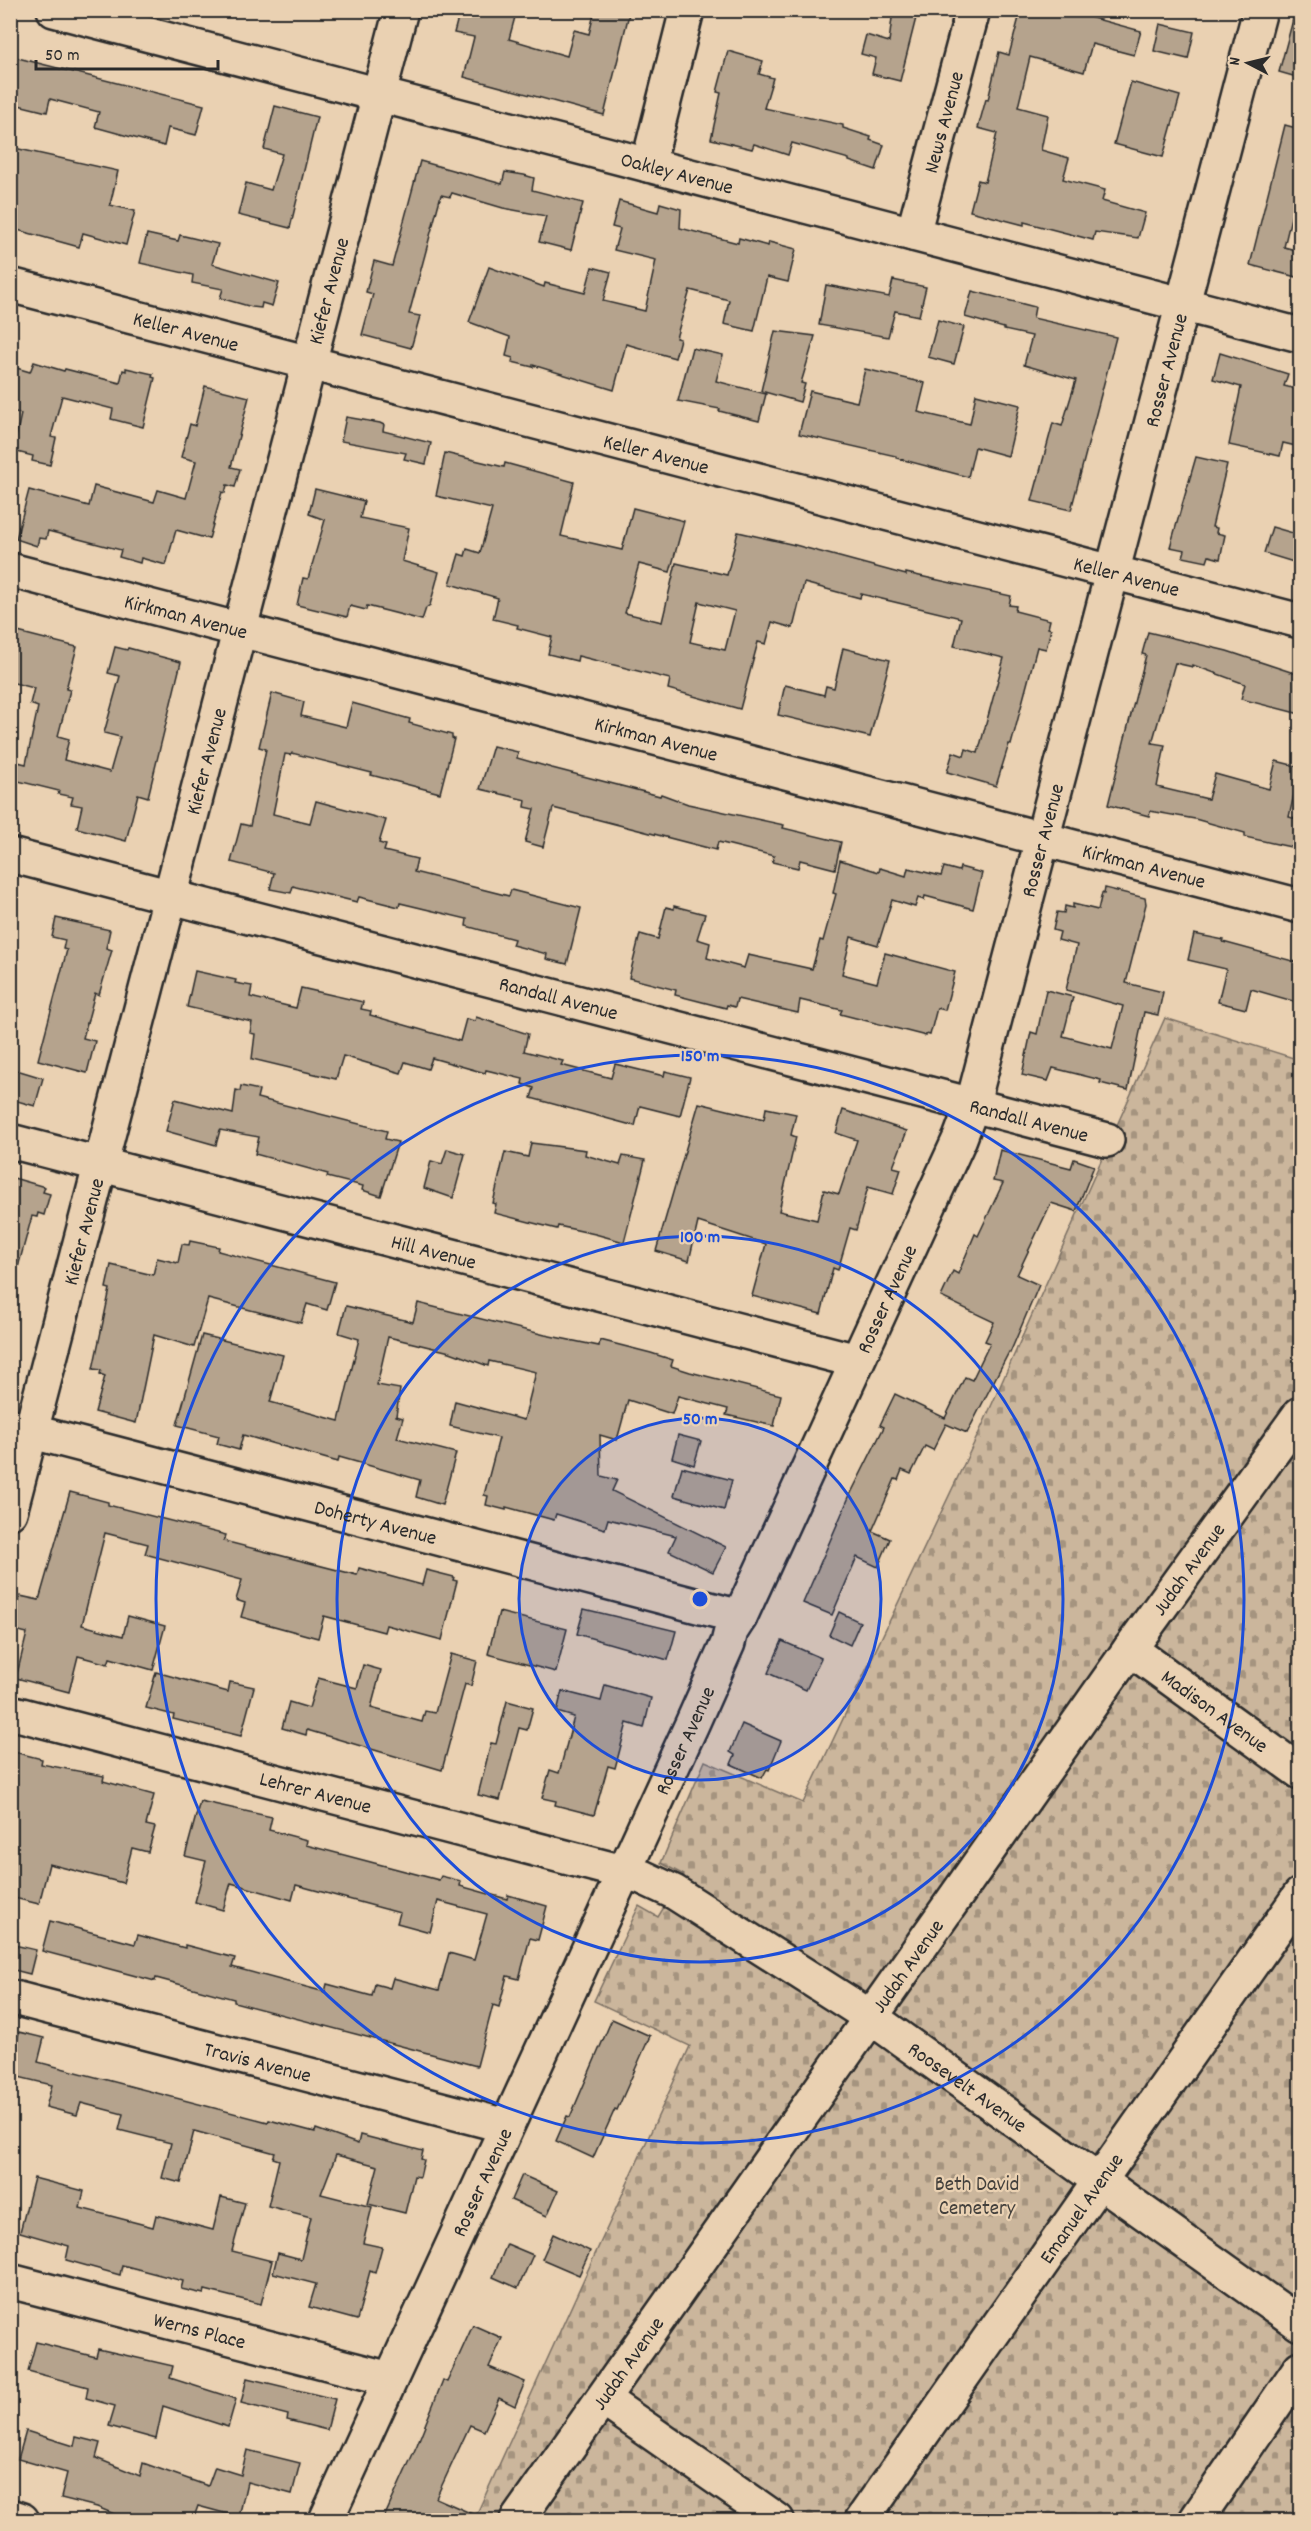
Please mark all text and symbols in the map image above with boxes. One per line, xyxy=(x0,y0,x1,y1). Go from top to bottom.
scale bar xyxy=(36,33,218,71)
north arrow xyxy=(1218,33,1278,93)
text: 50 m xyxy=(45,44,80,69)
text: N xyxy=(1224,56,1248,67)
street label: News Avenue xyxy=(918,68,974,177)
street label: Oakley Avenue xyxy=(617,146,736,205)
street label: Kiefer Avenue xyxy=(303,235,359,348)
street label: Keller Avenue xyxy=(129,306,242,362)
street label: Rosser Avenue xyxy=(1139,311,1198,431)
street label: Keller Avenue xyxy=(599,428,712,484)
street label: Keller Avenue xyxy=(1070,551,1182,607)
street label: Kirkman Avenue xyxy=(120,588,250,649)
street label: Kiefer Avenue xyxy=(180,705,237,819)
street label: Kirkman Avenue xyxy=(591,711,721,772)
street label: Rosser Avenue xyxy=(1015,781,1074,901)
street label: Kirkman Avenue xyxy=(1079,838,1208,899)
street label: Randall Avenue xyxy=(495,971,621,1030)
text: 150 m xyxy=(681,1045,719,1070)
street label: Randall Avenue xyxy=(966,1093,1091,1153)
street label: Kiefer Avenue xyxy=(58,1175,114,1289)
text: 100 m xyxy=(680,1226,720,1251)
street label: Hill Avenue xyxy=(387,1229,479,1279)
street label: Rosser Avenue xyxy=(851,1241,927,1359)
text: 50 m xyxy=(683,1408,717,1433)
street label: Doherty Avenue xyxy=(310,1494,439,1555)
street label: Judah Avenue xyxy=(1146,1518,1234,1623)
centre of rings xyxy=(690,1589,710,1609)
street label: Madison Avenue xyxy=(1153,1664,1273,1762)
street label: Rosser Avenue xyxy=(649,1682,725,1801)
street label: Lehrer Avenue xyxy=(256,1766,374,1824)
street label: Judah Avenue xyxy=(866,1914,953,2020)
street label: Travis Avenue xyxy=(200,2036,314,2093)
street label: Roosevelt Avenue xyxy=(900,2036,1032,2142)
street label: Rosser Avenue xyxy=(446,2124,522,2243)
street label: Emanuel Avenue xyxy=(1034,2148,1132,2271)
park label: Beth David Cemetery xyxy=(935,2171,1019,2225)
street label: Werns Place xyxy=(150,2307,249,2359)
street label: Judah Avenue xyxy=(587,2312,673,2418)

